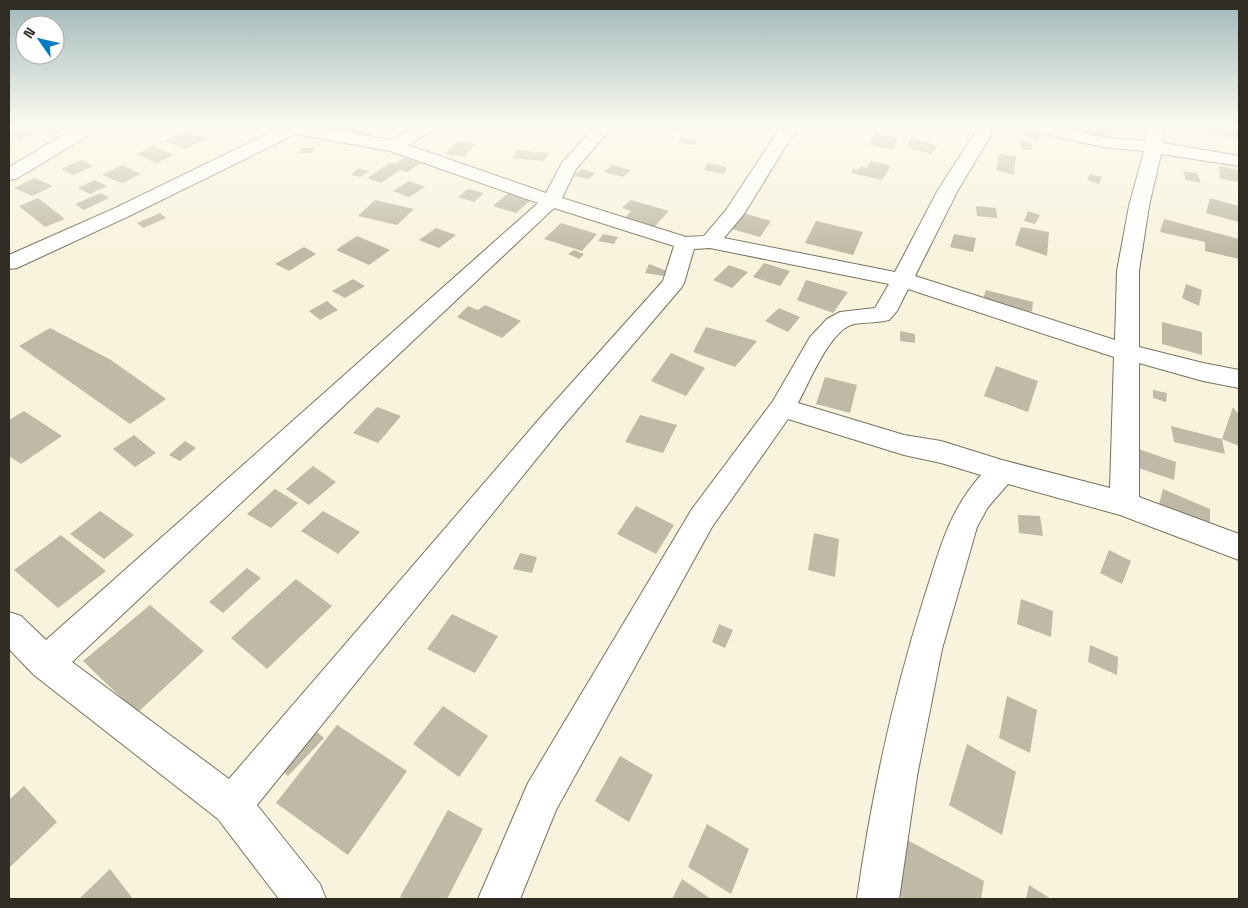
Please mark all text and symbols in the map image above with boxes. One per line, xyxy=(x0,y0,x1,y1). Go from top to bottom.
north arrow xyxy=(15,15,65,65)
text: N xyxy=(19,24,39,42)

